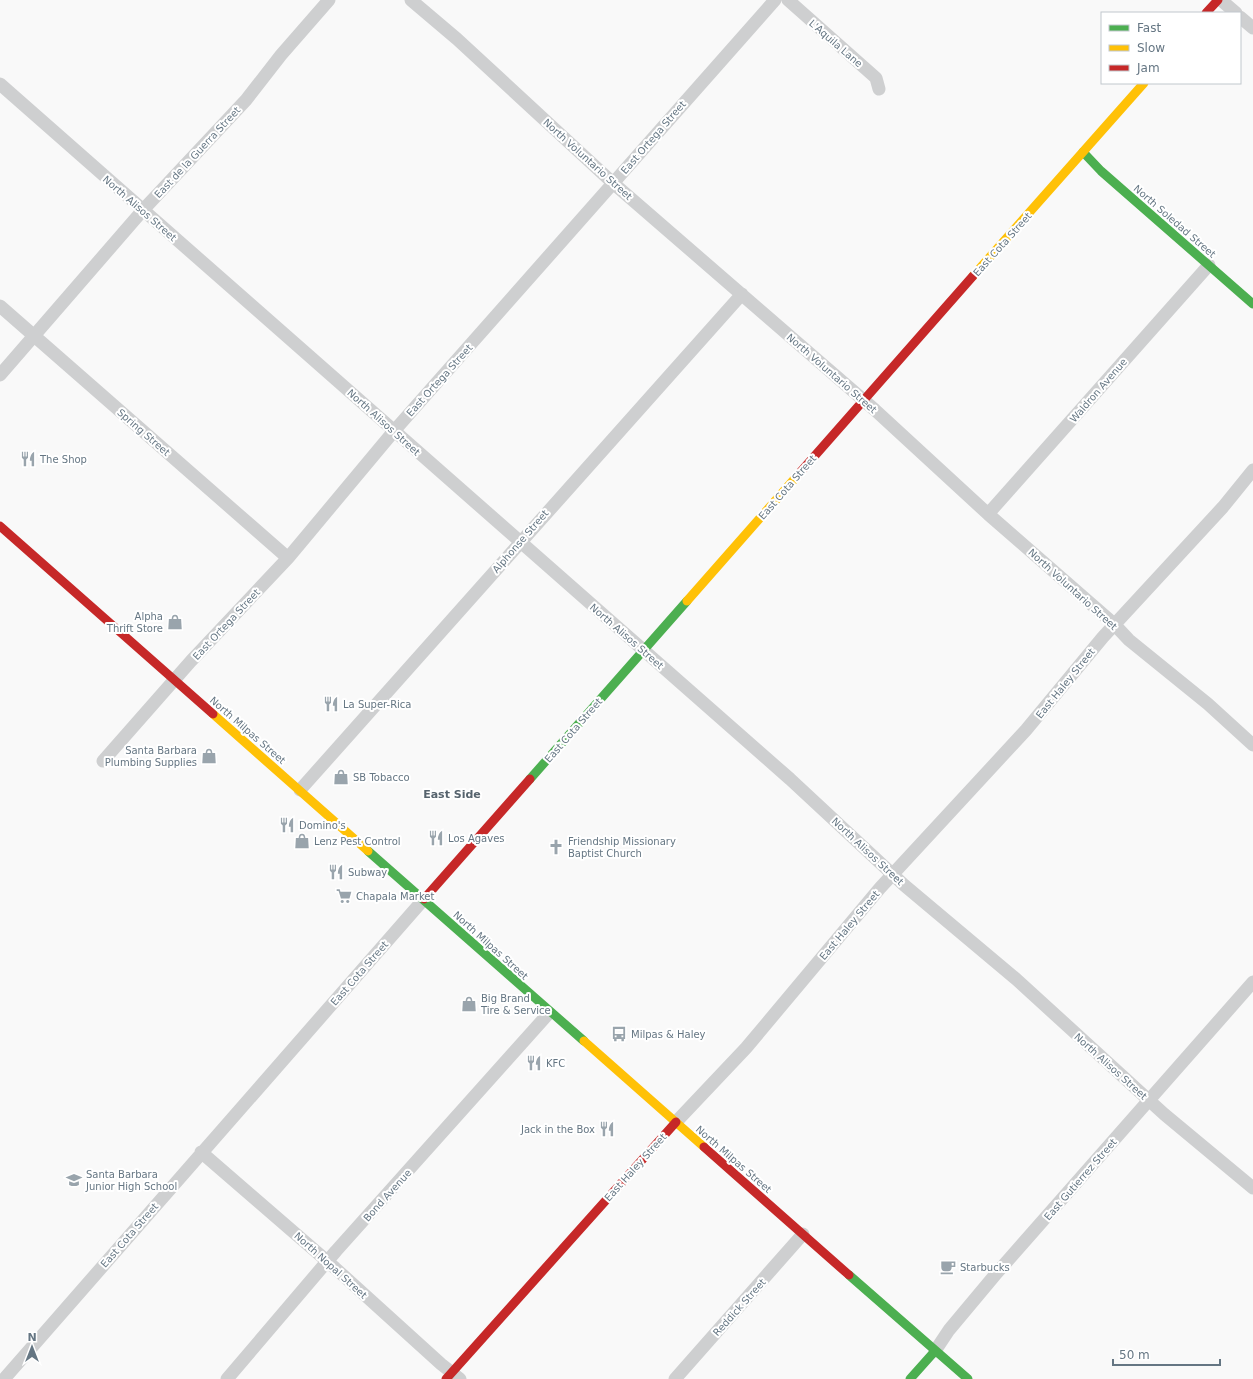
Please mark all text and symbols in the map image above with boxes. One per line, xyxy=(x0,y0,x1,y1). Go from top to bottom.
legend xyxy=(1101,12,1241,84)
street label: L'Aquila Lane xyxy=(807,17,864,69)
text: Fast xyxy=(1137,21,1161,35)
text: Slow xyxy=(1137,41,1165,55)
text: Jam xyxy=(1136,61,1160,75)
street label: East Ortega Street xyxy=(619,99,688,176)
street label: East de la Guerra Street xyxy=(152,104,243,200)
street label: North Voluntario Street xyxy=(541,117,634,202)
street label: North Alisos Street xyxy=(101,174,179,243)
street label: North Soledad Street xyxy=(1131,183,1218,260)
street label: East Cota Street xyxy=(971,210,1034,278)
street label: North Voluntario Street xyxy=(785,331,879,415)
street label: East Ortega Street xyxy=(404,342,475,419)
street label: Waldron Avenue xyxy=(1068,356,1129,425)
street label: North Alisos Street xyxy=(345,387,422,458)
street label: Spring Street xyxy=(115,407,172,458)
restaurant icon: The Shop xyxy=(19,450,37,468)
street label: East Cota Street xyxy=(756,453,818,522)
place label: The Shop xyxy=(39,454,87,465)
street label: Alphonse Street xyxy=(490,508,551,575)
street label: North Voluntario Street xyxy=(1026,547,1119,632)
street label: East Ortega Street xyxy=(191,587,262,662)
street label: North Alisos Street xyxy=(588,602,666,671)
place label: Alpha Thrift Store xyxy=(106,611,163,634)
shop icon: Alpha Thrift Store xyxy=(166,613,184,631)
street label: East Haley Street xyxy=(1034,646,1097,721)
street label: North Milpas Street xyxy=(208,695,288,766)
restaurant icon: La Super-Rica xyxy=(322,695,340,713)
street label: East Cota Street xyxy=(542,696,604,765)
place label: La Super-Rica xyxy=(343,699,412,710)
place label: Santa Barbara Plumbing Supplies xyxy=(105,745,197,768)
shop icon: Santa Barbara Plumbing Supplies xyxy=(200,747,218,765)
shop icon: SB Tobacco xyxy=(332,768,350,786)
place label: SB Tobacco xyxy=(353,772,410,783)
district label: East Side xyxy=(423,788,481,801)
street label: North Alisos Street xyxy=(830,815,906,887)
restaurant icon: Domino's xyxy=(278,816,296,834)
place label: Domino's xyxy=(299,820,346,831)
restaurant icon: Los Agaves xyxy=(427,829,445,847)
shop icon: Lenz Pest Control xyxy=(293,832,311,850)
place label: Los Agaves xyxy=(448,833,505,844)
place label: Lenz Pest Control xyxy=(314,836,401,847)
place label: Friendship Missionary Baptist Church xyxy=(568,836,676,859)
church icon: Friendship Missionary Baptist Church xyxy=(547,838,565,856)
restaurant icon: Subway xyxy=(327,863,345,881)
place label: Subway xyxy=(348,867,387,878)
supermarket icon: Chapala Market xyxy=(335,887,353,905)
street label: East Haley Street xyxy=(817,888,882,962)
place label: Chapala Market xyxy=(356,891,434,902)
street label: North Milpas Street xyxy=(451,909,530,982)
street label: East Cota Street xyxy=(328,939,390,1008)
place label: Big Brand Tire & Service xyxy=(480,993,551,1016)
shop icon: Big Brand Tire & Service xyxy=(460,995,478,1013)
bus stop icon: Milpas & Haley xyxy=(610,1025,628,1043)
place label: Milpas & Haley xyxy=(631,1029,706,1040)
street label: North Alisos Street xyxy=(1072,1031,1149,1102)
restaurant icon: KFC xyxy=(525,1054,543,1072)
place label: KFC xyxy=(546,1058,565,1069)
restaurant icon: Jack in the Box xyxy=(598,1120,616,1138)
place label: Jack in the Box xyxy=(520,1124,595,1135)
street label: North Milpas Street xyxy=(694,1124,774,1195)
street label: East Haley Street xyxy=(602,1131,669,1203)
street label: East Gutierrez Street xyxy=(1042,1136,1119,1222)
street label: Bond Avenue xyxy=(361,1167,414,1224)
place label: Santa Barbara Junior High School xyxy=(85,1169,177,1192)
school or university icon: Santa Barbara Junior High School xyxy=(65,1171,83,1189)
street label: East Cota Street xyxy=(98,1201,160,1270)
street label: North Nopal Street xyxy=(292,1230,369,1301)
cafe icon: Starbucks xyxy=(939,1258,957,1276)
place label: Starbucks xyxy=(960,1262,1010,1273)
street label: Reddick Street xyxy=(711,1276,768,1338)
north arrow xyxy=(12,1327,52,1367)
text: N xyxy=(27,1331,37,1344)
scale bar xyxy=(1113,1341,1220,1367)
text: 50 m xyxy=(1119,1348,1150,1362)

